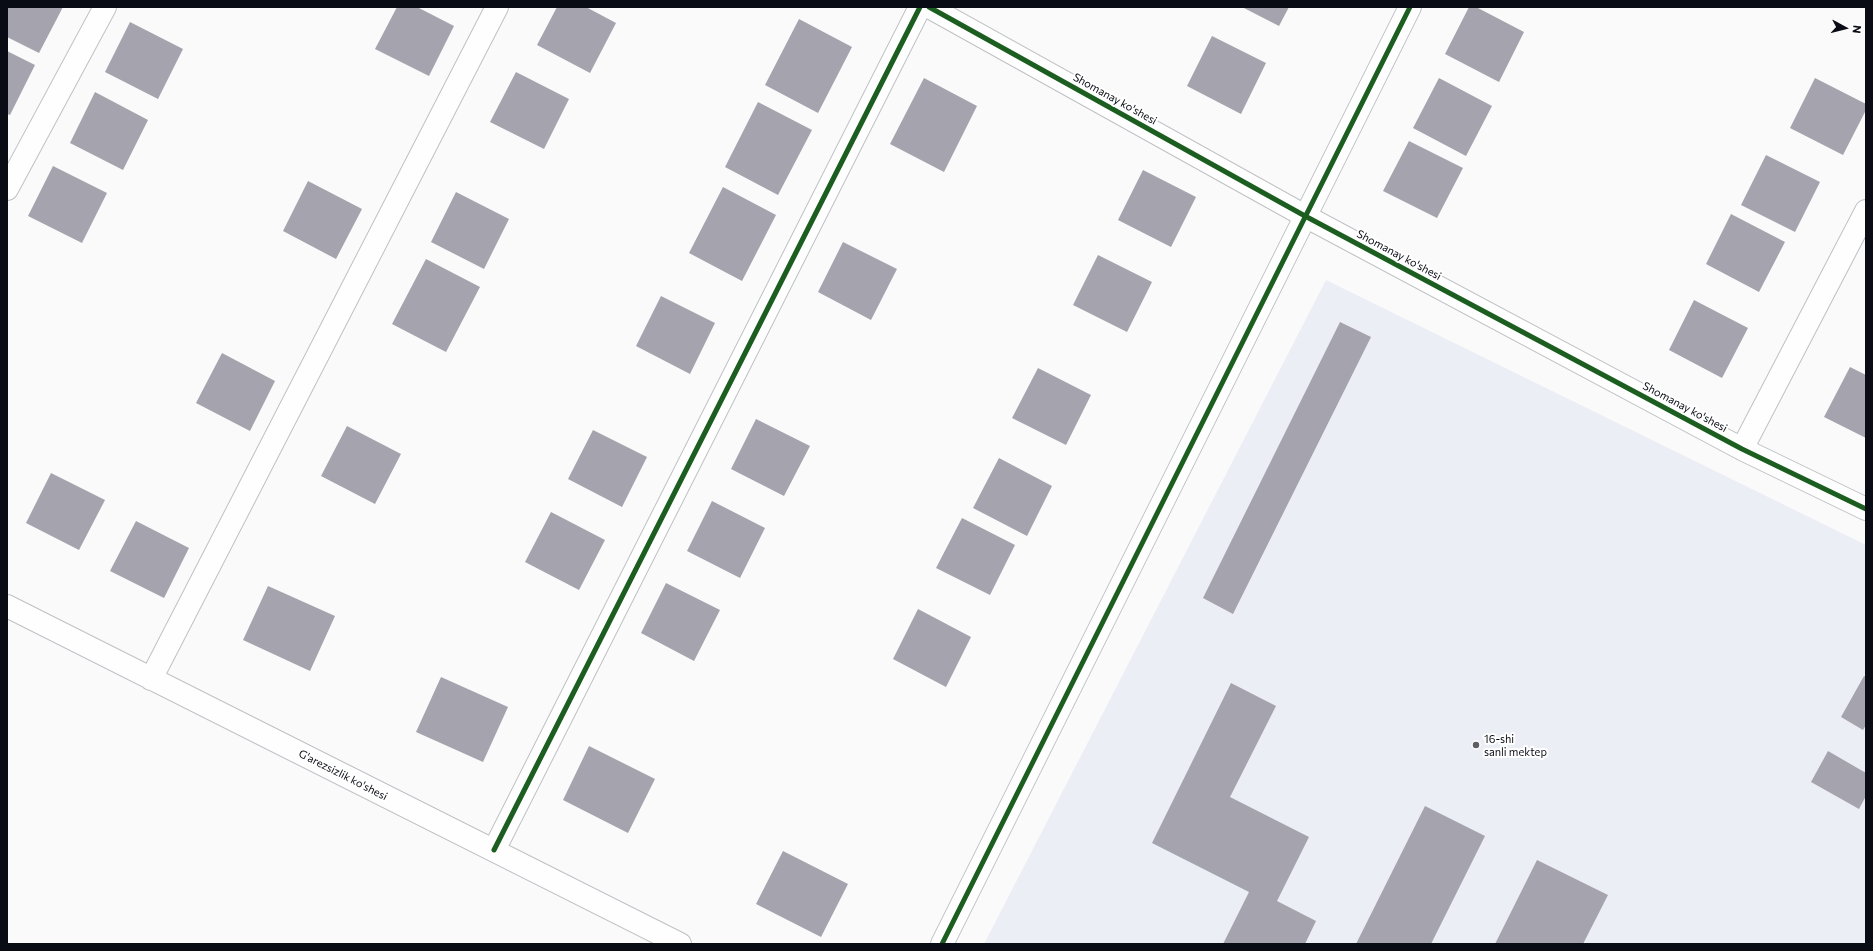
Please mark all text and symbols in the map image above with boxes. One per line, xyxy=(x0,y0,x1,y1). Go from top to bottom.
north arrow xyxy=(1825,8,1865,48)
text: N xyxy=(1850,25,1864,34)
street label: Shomanay ko'shesi xyxy=(1071,70,1159,128)
street label: Shomanay ko'shesi xyxy=(1354,227,1444,283)
street label: Shomanay ko'shesi xyxy=(1640,379,1730,435)
place label: 16-shi sanli mektep xyxy=(1484,732,1547,758)
marker: 16-shi sanli mektep xyxy=(1471,740,1481,750)
street label: G'arezsizlik ko'shesi xyxy=(296,747,390,803)

